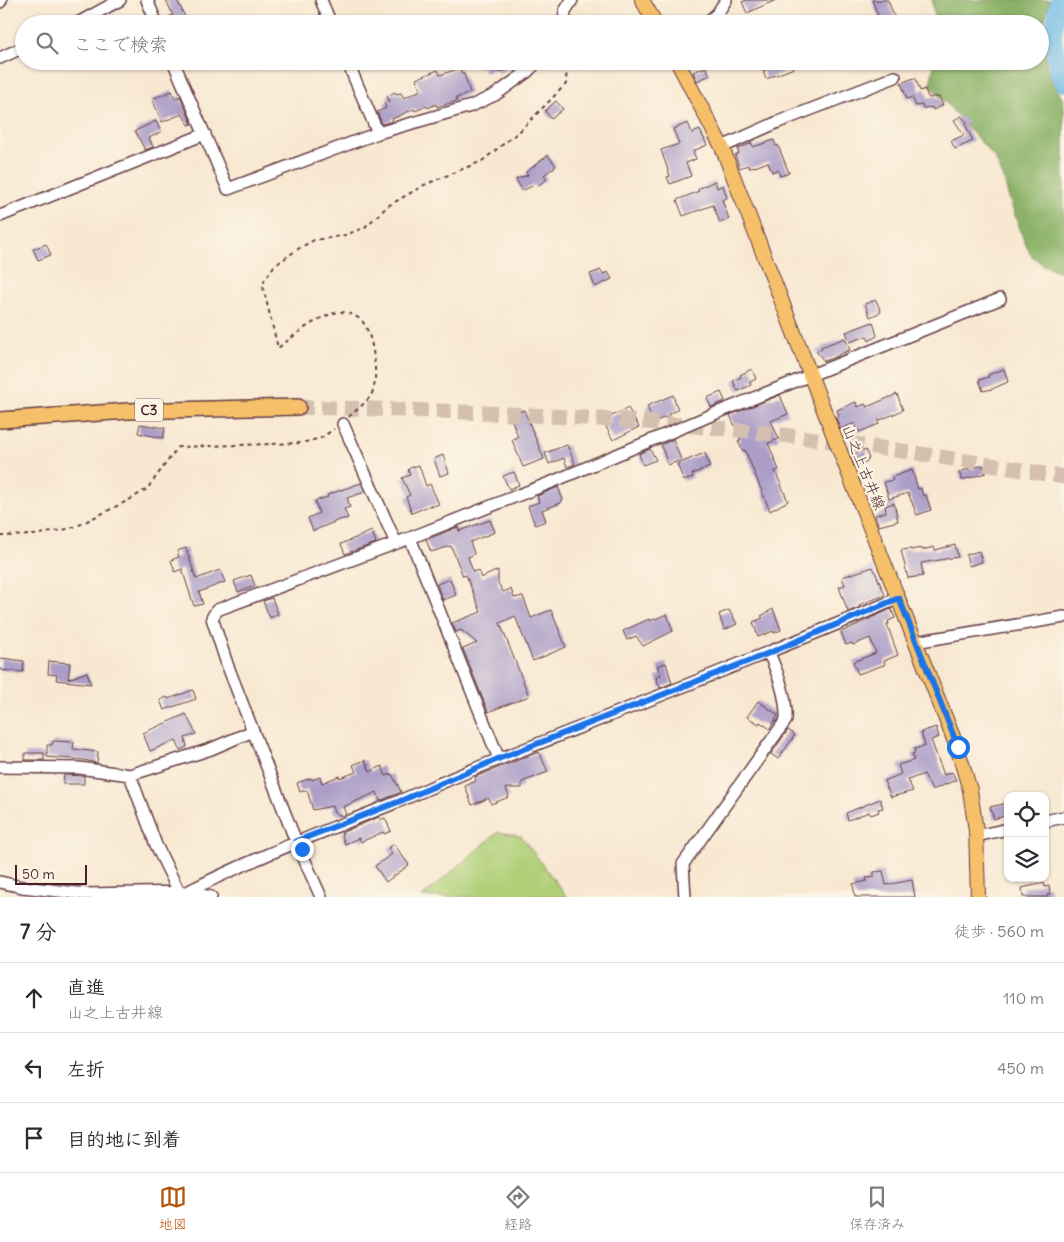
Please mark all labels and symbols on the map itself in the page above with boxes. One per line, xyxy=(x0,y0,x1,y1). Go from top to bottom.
road number: C3 xyxy=(135,398,163,422)
street label: 山之上古井線 xyxy=(838,422,890,512)
route start xyxy=(947,736,970,759)
route end xyxy=(291,838,314,861)
scale bar xyxy=(15,862,88,885)

